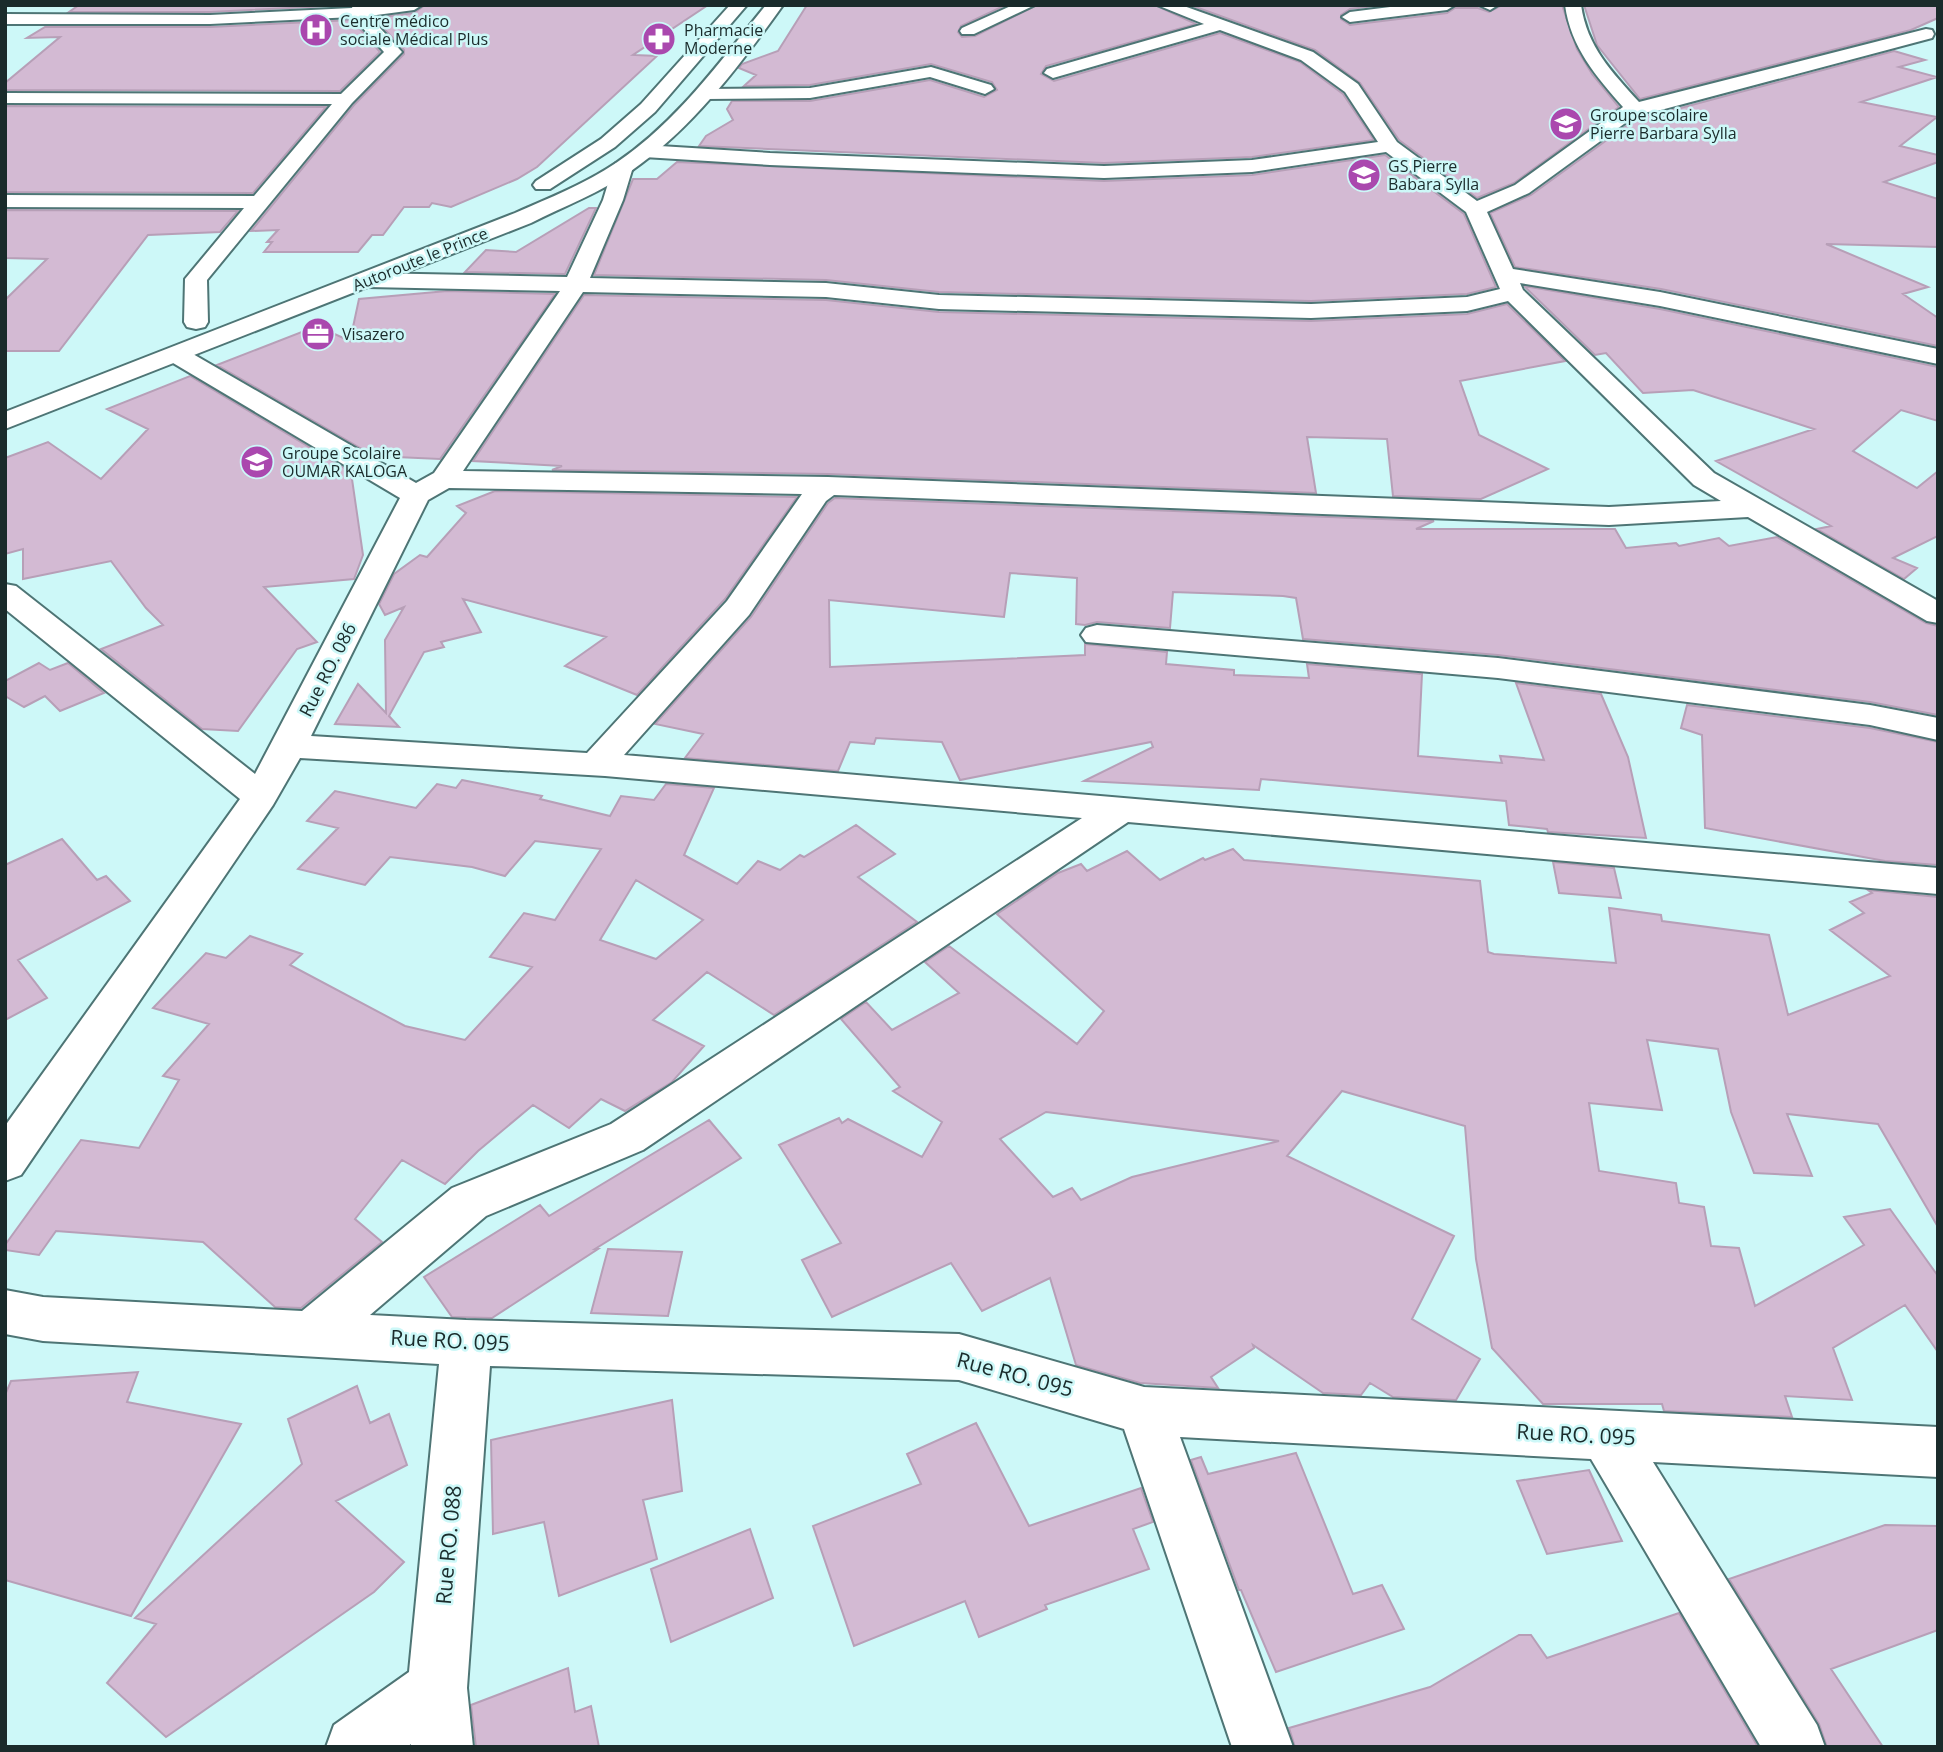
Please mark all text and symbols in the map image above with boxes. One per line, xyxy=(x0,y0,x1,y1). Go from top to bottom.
place label: Centre médico sociale Médical Plus xyxy=(340,10,488,50)
hospital icon: Centre médico sociale Médical Plus xyxy=(297,11,335,49)
place label: Pharmacie Moderne xyxy=(684,19,763,59)
pharmacy icon: Pharmacie Moderne xyxy=(640,20,678,58)
place label: Groupe scolaire Pierre Barbara Sylla xyxy=(1590,104,1737,144)
school or university icon: Groupe scolaire Pierre Barbara Sylla xyxy=(1547,105,1585,143)
place label: GS Pierre Babara Sylla xyxy=(1388,155,1479,195)
school or university icon: GS Pierre Babara Sylla xyxy=(1345,156,1383,194)
street label: Autoroute le Prince xyxy=(349,222,491,296)
office icon: Visazero xyxy=(299,315,337,353)
place label: Visazero xyxy=(342,323,405,345)
place label: Groupe Scolaire OUMAR KALOGA xyxy=(282,442,408,482)
school or university icon: Groupe Scolaire OUMAR KALOGA xyxy=(238,443,276,481)
street label: Rue RO. 086 xyxy=(293,619,361,721)
street label: Rue RO. 095 xyxy=(390,1323,510,1357)
street label: Rue RO. 095 xyxy=(954,1345,1077,1403)
street label: Rue RO. 095 xyxy=(1516,1417,1636,1451)
street label: Rue RO. 088 xyxy=(429,1484,467,1606)

